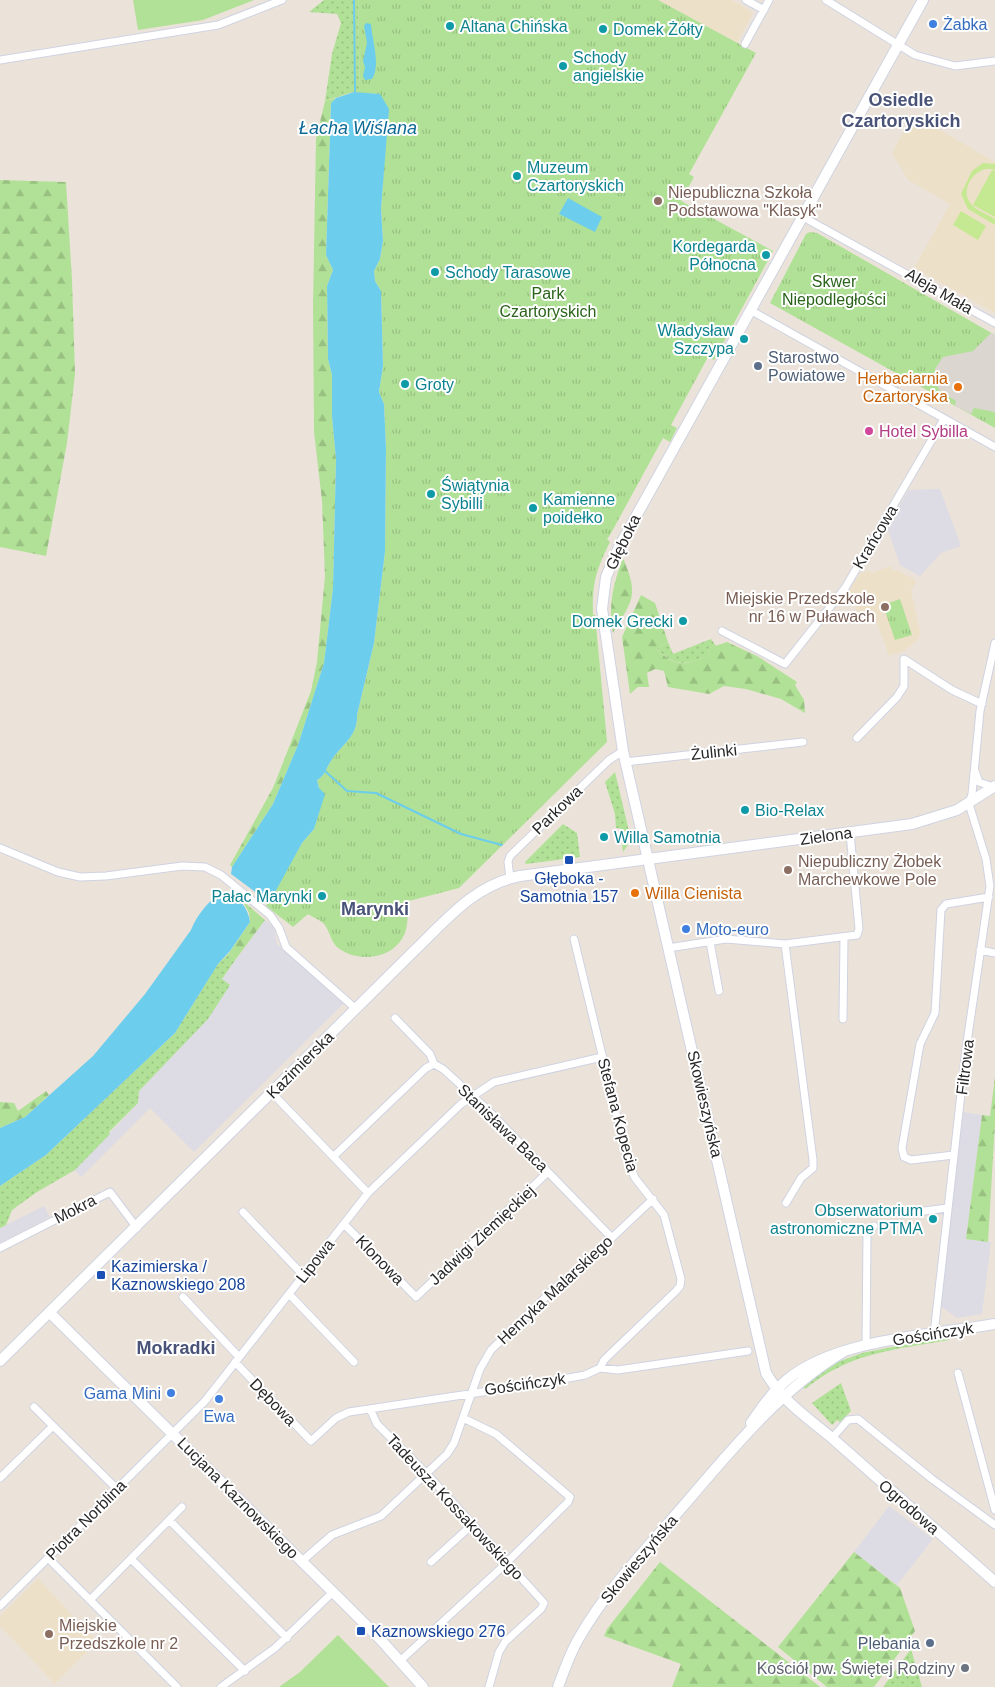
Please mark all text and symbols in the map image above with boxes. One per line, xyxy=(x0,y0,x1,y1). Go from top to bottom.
place label: Żabka xyxy=(943,15,988,33)
place label: Altana Chińska xyxy=(460,18,568,35)
marker: Żabka xyxy=(927,18,939,30)
marker: Altana Chińska xyxy=(444,20,456,32)
place label: Domek Żółty xyxy=(613,20,703,38)
marker: Domek Żółty xyxy=(597,23,609,35)
place label: Schody angielskie xyxy=(573,49,644,84)
marker: Schody angielskie xyxy=(557,60,569,72)
district label: Osiedle Czartoryskich xyxy=(841,90,961,131)
water label: Łacha Wiślana xyxy=(299,118,417,138)
place label: Muzeum Czartoryskich xyxy=(527,159,624,194)
marker: Muzeum Czartoryskich xyxy=(511,170,523,182)
place label: Niepubliczna Szkoła Podstawowa "Klasyk" xyxy=(668,184,822,219)
marker: Niepubliczna Szkoła Podstawowa "Klasyk" xyxy=(652,195,664,207)
place label: Kordegarda Północna xyxy=(672,238,756,273)
marker: Kordegarda Północna xyxy=(760,249,772,261)
place label: Schody Tarasowe xyxy=(445,264,571,281)
street label: Aleja Mała xyxy=(902,265,976,317)
marker: Schody Tarasowe xyxy=(429,266,441,278)
park label: Skwer Niepodległości xyxy=(782,273,886,308)
park label: Park Czartoryskich xyxy=(500,285,596,320)
place label: Władysław Szczypa xyxy=(658,322,734,357)
marker: Władysław Szczypa xyxy=(738,333,750,345)
place label: Starostwo Powiatowe xyxy=(768,349,845,384)
marker: Starostwo Powiatowe xyxy=(752,360,764,372)
place label: Herbaciarnia Czartoryska xyxy=(857,370,948,405)
place label: Groty xyxy=(415,376,454,393)
marker: Groty xyxy=(399,378,411,390)
marker: Herbaciarnia Czartoryska xyxy=(952,381,964,393)
place label: Hotel Sybilla xyxy=(879,423,968,440)
marker: Hotel Sybilla xyxy=(863,425,875,437)
place label: Świątynia Sybilli xyxy=(441,476,510,512)
marker: Świątynia Sybilli xyxy=(425,488,437,500)
place label: Kamienne poidełko xyxy=(543,491,615,526)
marker: Kamienne poidełko xyxy=(527,502,539,514)
street label: Krańcowa xyxy=(849,502,901,572)
street label: Głęboka xyxy=(602,511,644,573)
place label: Miejskie Przedszkole nr 16 w Puławach xyxy=(726,590,875,625)
marker: Miejskie Przedszkole nr 16 w Puławach xyxy=(879,601,891,613)
place label: Domek Grecki xyxy=(572,613,673,630)
marker: Domek Grecki xyxy=(677,615,689,627)
street label: Żulinki xyxy=(690,740,738,763)
street label: Parkowa xyxy=(529,782,585,838)
place label: Bio-Relax xyxy=(755,802,824,819)
marker: Bio-Relax xyxy=(739,804,751,816)
street label: Zielona xyxy=(799,824,853,848)
place label: Willa Samotnia xyxy=(614,829,721,846)
marker: Willa Samotnia xyxy=(598,831,610,843)
place label: Niepubliczny Żłobek Marchewkowe Pole xyxy=(798,852,942,888)
marker: Głęboka - Samotnia 157 xyxy=(563,854,575,866)
marker: Niepubliczny Żłobek Marchewkowe Pole xyxy=(782,864,794,876)
place label: Głęboka - Samotnia 157 xyxy=(520,870,618,905)
place label: Willa Cienista xyxy=(645,885,742,902)
marker: Willa Cienista xyxy=(629,887,641,899)
place label: Pałac Marynki xyxy=(212,888,312,905)
marker: Pałac Marynki xyxy=(316,890,328,902)
district label: Marynki xyxy=(341,899,409,919)
place label: Moto-euro xyxy=(696,921,769,938)
marker: Moto-euro xyxy=(680,923,692,935)
street label: Kazimierska xyxy=(263,1028,337,1102)
street label: Filtrowa xyxy=(953,1038,977,1096)
street label: Skowieszyńska xyxy=(684,1049,726,1159)
street label: Stefana Kopecia xyxy=(595,1056,641,1174)
street label: Stanisława Baca xyxy=(455,1081,552,1175)
street label: Jadwigi Ziemięckiej xyxy=(426,1182,538,1288)
street label: Mokra xyxy=(51,1191,99,1227)
place label: Obserwatorium astronomiczne PTMA xyxy=(770,1202,923,1237)
marker: Obserwatorium astronomiczne PTMA xyxy=(927,1213,939,1225)
street label: Klonowa xyxy=(353,1232,408,1288)
street label: Henryka Malarskiego xyxy=(494,1232,616,1347)
street label: Lipowa xyxy=(293,1236,337,1286)
place label: Kazimierska / Kaznowskiego 208 xyxy=(111,1258,245,1293)
marker: Kazimierska / Kaznowskiego 208 xyxy=(95,1269,107,1281)
street label: Gościńczyk xyxy=(891,1319,976,1349)
district label: Mokradki xyxy=(136,1338,216,1358)
street label: Gościńczyk xyxy=(483,1370,568,1398)
street label: Dębowa xyxy=(246,1375,300,1429)
place label: Gama Mini xyxy=(84,1385,161,1402)
marker: Gama Mini xyxy=(165,1387,177,1399)
marker: Ewa xyxy=(213,1393,225,1405)
place label: Ewa xyxy=(203,1408,235,1425)
street label: Tadeusza Kossakowskiego xyxy=(383,1431,527,1583)
street label: Lucjana Kaznowskiego xyxy=(174,1434,302,1562)
street label: Ogrodowa xyxy=(876,1476,943,1538)
street label: Piotra Norblina xyxy=(43,1477,129,1563)
street label: Skowieszyńska xyxy=(597,1512,681,1606)
place label: Miejskie Przedszkole nr 2 xyxy=(59,1617,178,1652)
place label: Kaznowskiego 276 xyxy=(371,1623,505,1640)
marker: Kaznowskiego 276 xyxy=(355,1625,367,1637)
marker: Miejskie Przedszkole nr 2 xyxy=(43,1628,55,1640)
place label: Plebania xyxy=(858,1635,920,1652)
marker: Plebania xyxy=(924,1637,936,1649)
place label: Kościół pw. Świętej Rodziny xyxy=(757,1659,955,1677)
marker: Kościół pw. Świętej Rodziny xyxy=(959,1662,971,1674)

